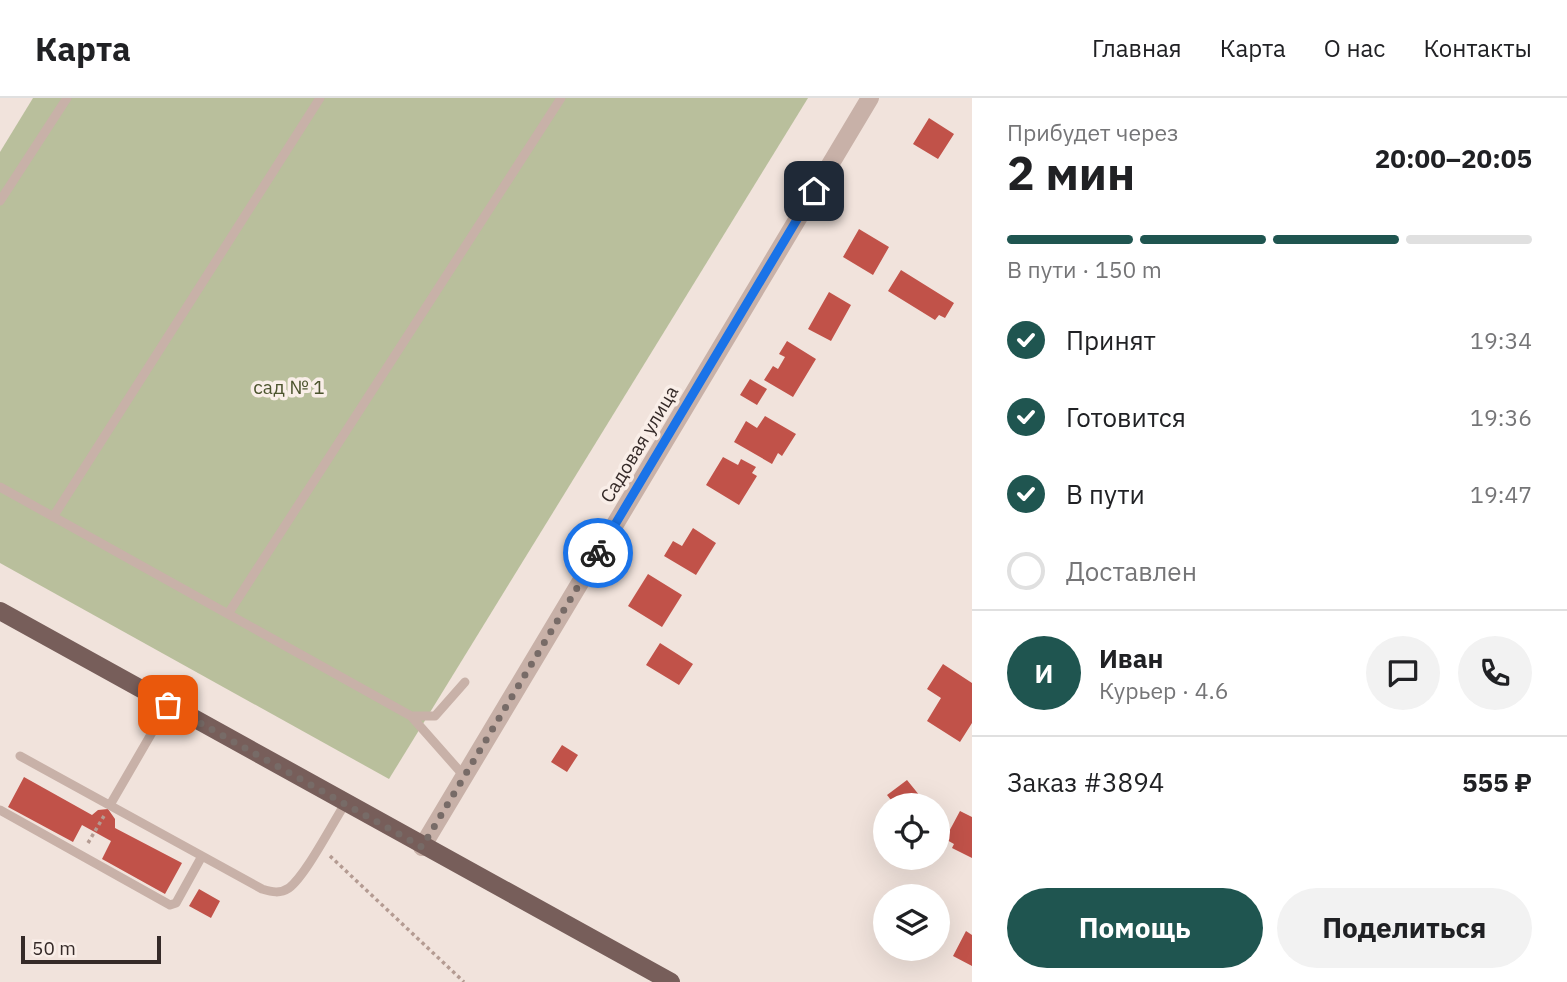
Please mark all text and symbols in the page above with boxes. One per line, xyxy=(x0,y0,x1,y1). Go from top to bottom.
text: Карта xyxy=(35,27,131,70)
text: Главная xyxy=(1092,32,1182,64)
text: Карта xyxy=(1220,32,1286,64)
text: О нас xyxy=(1324,32,1385,64)
text: Контакты xyxy=(1423,32,1532,64)
text: Прибудет через xyxy=(1007,117,1179,147)
text: 20:00–20:05 xyxy=(1375,141,1532,175)
text: 2 мин xyxy=(1007,143,1135,203)
pin xyxy=(784,161,844,221)
icon: home xyxy=(795,172,833,210)
text: В пути · 150 m xyxy=(1007,254,1162,284)
icon: check xyxy=(1007,321,1045,359)
text: Принят xyxy=(1066,323,1156,357)
text: 19:34 xyxy=(1470,325,1532,355)
park label: сад № 1 xyxy=(253,375,325,399)
street label: Садовая улица xyxy=(595,381,683,507)
icon: check xyxy=(1007,398,1045,436)
text: Готовится xyxy=(1066,400,1186,434)
text: 19:36 xyxy=(1470,402,1532,432)
icon: check xyxy=(1007,475,1045,513)
text: В пути xyxy=(1066,477,1145,511)
text: 19:47 xyxy=(1470,479,1532,509)
courier xyxy=(563,518,633,588)
icon: bike xyxy=(579,534,617,572)
text: Доставлен xyxy=(1066,554,1197,588)
button: chat xyxy=(1366,636,1440,710)
button: phone xyxy=(1458,636,1532,710)
text: Иван xyxy=(1099,641,1164,675)
text: И xyxy=(1035,656,1053,690)
pin xyxy=(138,675,198,735)
text: Курьер · 4.6 xyxy=(1099,675,1229,705)
icon: bag xyxy=(149,686,187,724)
text: Заказ #3894 xyxy=(1007,765,1164,799)
text: 555 ₽ xyxy=(1462,765,1532,799)
map controls xyxy=(873,793,950,961)
button: locate xyxy=(873,793,950,870)
button: layers xyxy=(873,884,950,961)
button: Помощь xyxy=(1007,888,1263,968)
button: Поделиться xyxy=(1277,888,1532,968)
scale bar xyxy=(21,933,161,965)
text: 50 m xyxy=(32,936,76,960)

